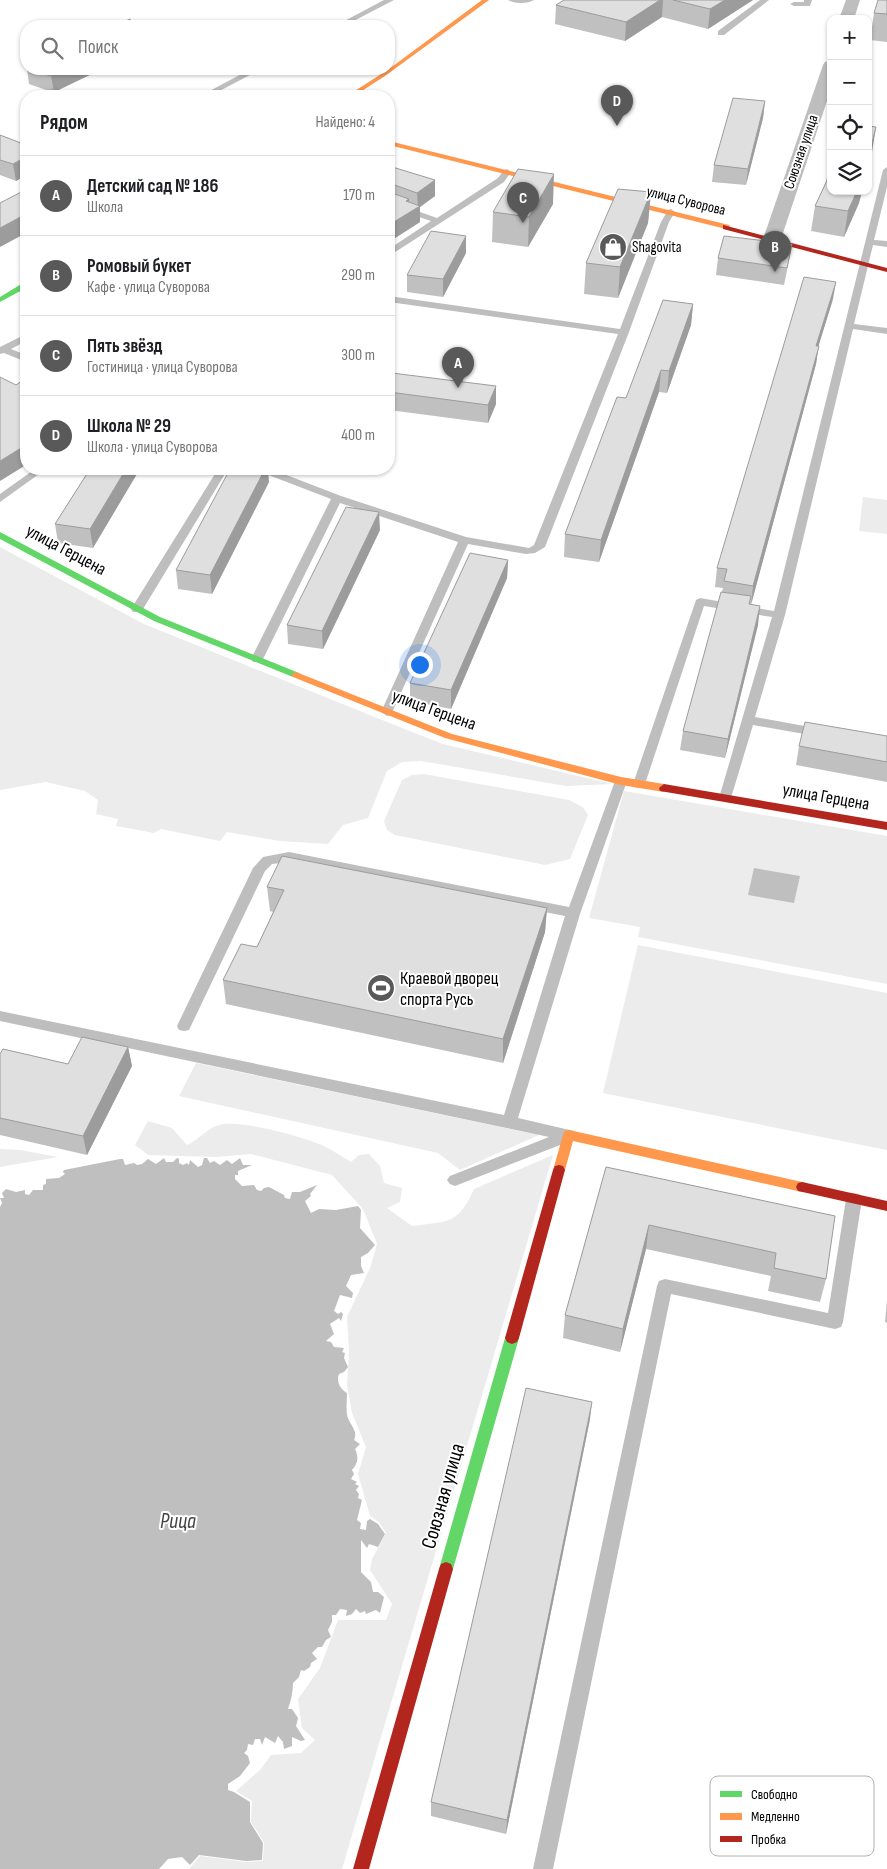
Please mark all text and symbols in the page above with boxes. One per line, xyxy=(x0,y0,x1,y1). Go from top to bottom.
map controls xyxy=(827,15,872,195)
button: + xyxy=(827,15,872,60)
search box xyxy=(20,20,395,75)
icon: search xyxy=(38,34,66,62)
text: Поиск xyxy=(78,36,118,59)
button: − xyxy=(827,60,872,105)
pin: D xyxy=(601,85,633,126)
button: locate xyxy=(827,105,872,150)
text: Рядом xyxy=(40,110,88,135)
street label: Союзная улица xyxy=(779,112,823,192)
text: Найдено: 4 xyxy=(315,113,375,132)
button: layers xyxy=(827,150,872,195)
text: Детский сад № 186 xyxy=(87,175,218,198)
pin: C xyxy=(507,182,539,223)
street label: улица Суворова xyxy=(644,182,728,220)
text: A xyxy=(52,186,60,205)
text: 170 m xyxy=(343,186,375,205)
text: Школа xyxy=(87,198,123,217)
pin: B xyxy=(759,231,791,272)
shop icon: Shagovita xyxy=(598,232,628,262)
place label: Shagovita xyxy=(632,238,682,257)
text: Ромовый букет xyxy=(87,255,191,278)
text: B xyxy=(52,266,60,285)
text: 290 m xyxy=(341,266,375,285)
text: Кафе · улица Суворова xyxy=(87,278,210,297)
text: Пять звёзд xyxy=(87,335,162,358)
text: C xyxy=(52,346,60,365)
text: 300 m xyxy=(341,346,375,365)
pin: A xyxy=(442,347,474,388)
text: Гостиница · улица Суворова xyxy=(87,358,238,377)
text: Школа № 29 xyxy=(87,415,171,438)
text: D xyxy=(52,426,60,445)
text: 400 m xyxy=(341,426,375,445)
text: Школа · улица Суворова xyxy=(87,438,218,457)
street label: улица Герцена xyxy=(22,520,110,580)
your location xyxy=(407,652,433,678)
street label: улица Герцена xyxy=(389,685,479,735)
street label: улица Герцена xyxy=(781,779,871,815)
place label: Краевой дворец спорта Русь xyxy=(400,968,499,1010)
sports icon: Краевой дворец спорта Русь xyxy=(366,973,396,1003)
street label: Союзная улица xyxy=(416,1440,470,1552)
water label: Рица xyxy=(160,1508,196,1535)
legend xyxy=(710,1776,874,1856)
text: Свободно xyxy=(751,1786,798,1803)
text: Медленно xyxy=(751,1808,800,1825)
text: Пробка xyxy=(751,1831,786,1848)

